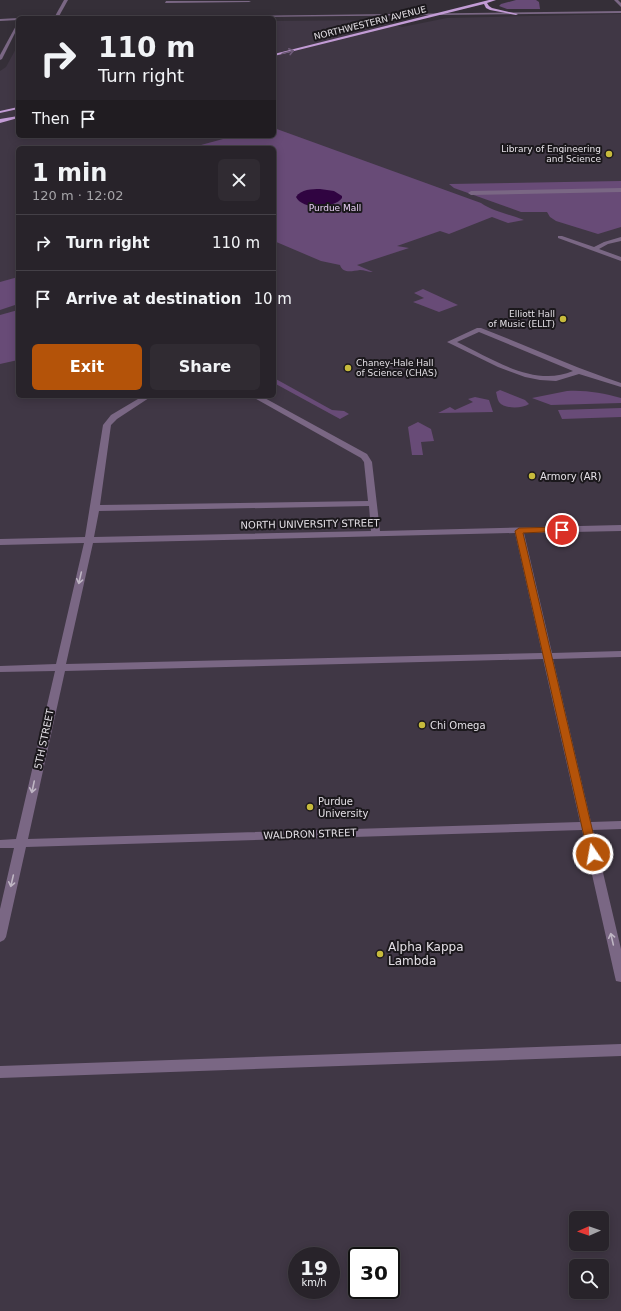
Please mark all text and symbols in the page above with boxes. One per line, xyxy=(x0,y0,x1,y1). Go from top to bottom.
street label: NORTHWESTERN AVENUE xyxy=(313,4,428,42)
text: 110 m xyxy=(98,31,195,64)
icon: right xyxy=(32,32,84,84)
one-way arrow xyxy=(281,48,294,55)
text: Turn right xyxy=(98,65,184,86)
icon: arrive xyxy=(77,108,99,130)
text: Then xyxy=(32,110,69,128)
place label: Library of Engineering and Science xyxy=(501,144,601,164)
marker: Library of Engineering and Science xyxy=(604,149,614,159)
text: 1 min xyxy=(32,159,107,187)
button: close xyxy=(218,159,260,201)
text: 120 m · 12:02 xyxy=(32,188,123,203)
park label: Purdue Mall xyxy=(309,203,361,213)
icon: right xyxy=(32,232,54,254)
text: Turn right xyxy=(66,234,150,252)
text: 110 m xyxy=(212,234,260,252)
icon: arrive xyxy=(32,288,54,310)
text: Arrive at destination xyxy=(66,290,241,308)
text: 10 m xyxy=(253,290,292,308)
place label: Elliott Hall of Music (ELLT) xyxy=(488,309,555,329)
marker: Elliott Hall of Music (ELLT) xyxy=(558,314,568,324)
button: Exit xyxy=(32,344,142,390)
button: Share xyxy=(150,344,260,390)
place label: Chaney-Hale Hall of Science (CHAS) xyxy=(356,358,437,378)
marker: Chaney-Hale Hall of Science (CHAS) xyxy=(343,363,353,373)
marker: Armory (AR) xyxy=(527,471,537,481)
place label: Armory (AR) xyxy=(540,471,602,482)
pin xyxy=(545,513,579,547)
street label: NORTH UNIVERSITY STREET xyxy=(240,517,381,531)
icon: arrive xyxy=(551,519,573,541)
one-way arrow xyxy=(75,571,83,584)
street label: 5TH STREET xyxy=(32,707,56,770)
marker: Chi Omega xyxy=(417,720,427,730)
place label: Chi Omega xyxy=(430,720,486,731)
one-way arrow xyxy=(29,780,37,793)
place label: Purdue University xyxy=(318,796,369,819)
marker: Purdue University xyxy=(305,802,315,812)
street label: WALDRON STREET xyxy=(263,827,358,841)
position arrow xyxy=(572,833,614,875)
one-way arrow xyxy=(8,875,16,888)
one-way arrow xyxy=(608,933,616,946)
place label: Alpha Kappa Lambda xyxy=(388,940,464,968)
marker: Alpha Kappa Lambda xyxy=(375,949,385,959)
north arrow xyxy=(569,1211,609,1251)
map controls xyxy=(569,1211,609,1299)
speed limit sign: 30 xyxy=(348,1247,400,1299)
text: 19 xyxy=(300,1256,328,1280)
button: search xyxy=(569,1259,609,1299)
text: km/h xyxy=(301,1277,327,1288)

